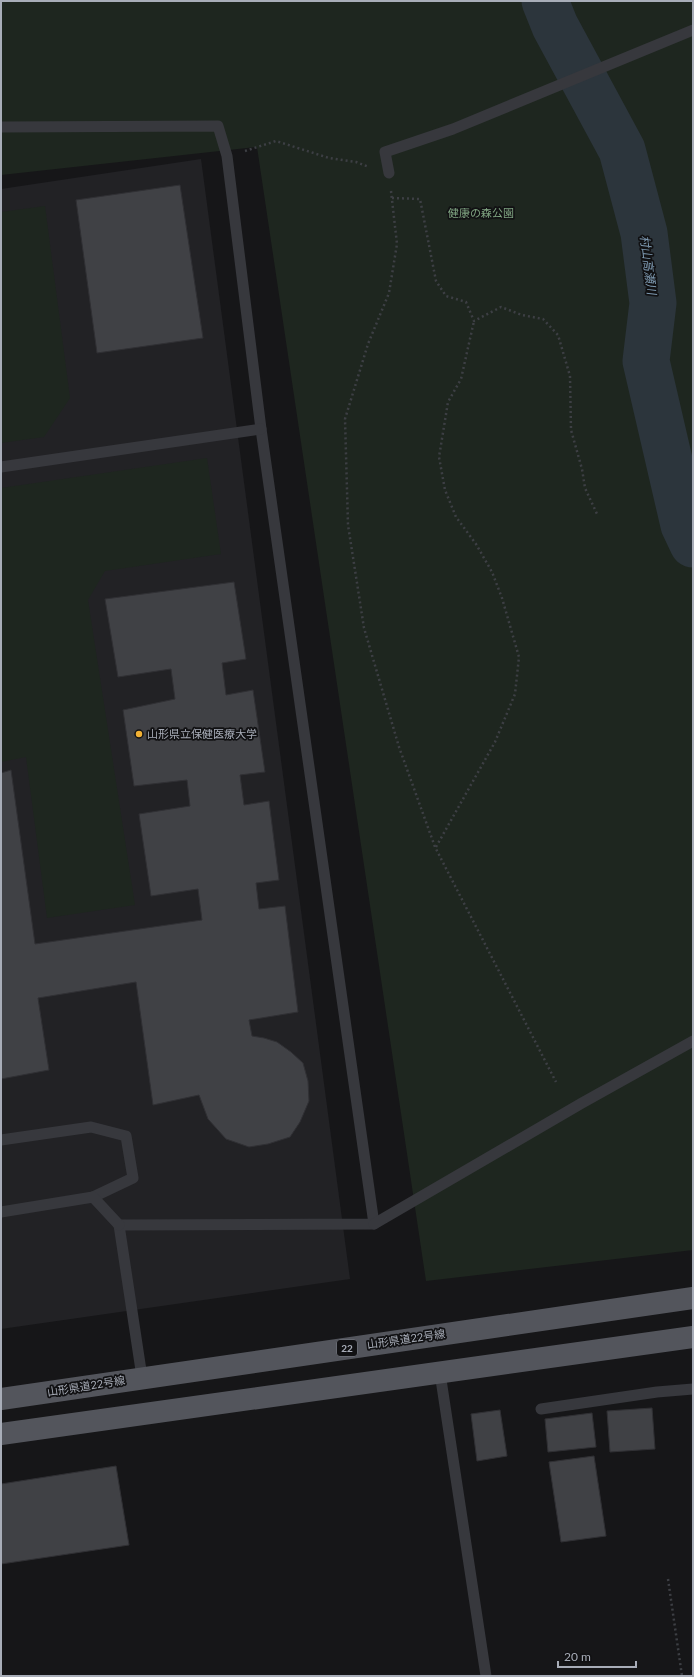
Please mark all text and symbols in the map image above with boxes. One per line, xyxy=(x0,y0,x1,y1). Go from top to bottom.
park label: 健康の森公園 xyxy=(448,206,514,219)
water label: 村山高瀬川 xyxy=(637,234,660,298)
place label: 山形県立保健医療大学 xyxy=(147,727,257,740)
marker: 山形県立保健医療大学 xyxy=(134,729,144,739)
street label: 山形県道22号線 xyxy=(366,1327,446,1350)
road number: 22 xyxy=(337,1340,357,1356)
street label: 山形県道22号線 xyxy=(46,1373,126,1398)
scale bar xyxy=(558,1643,636,1669)
text: 20 m xyxy=(564,1649,591,1664)

